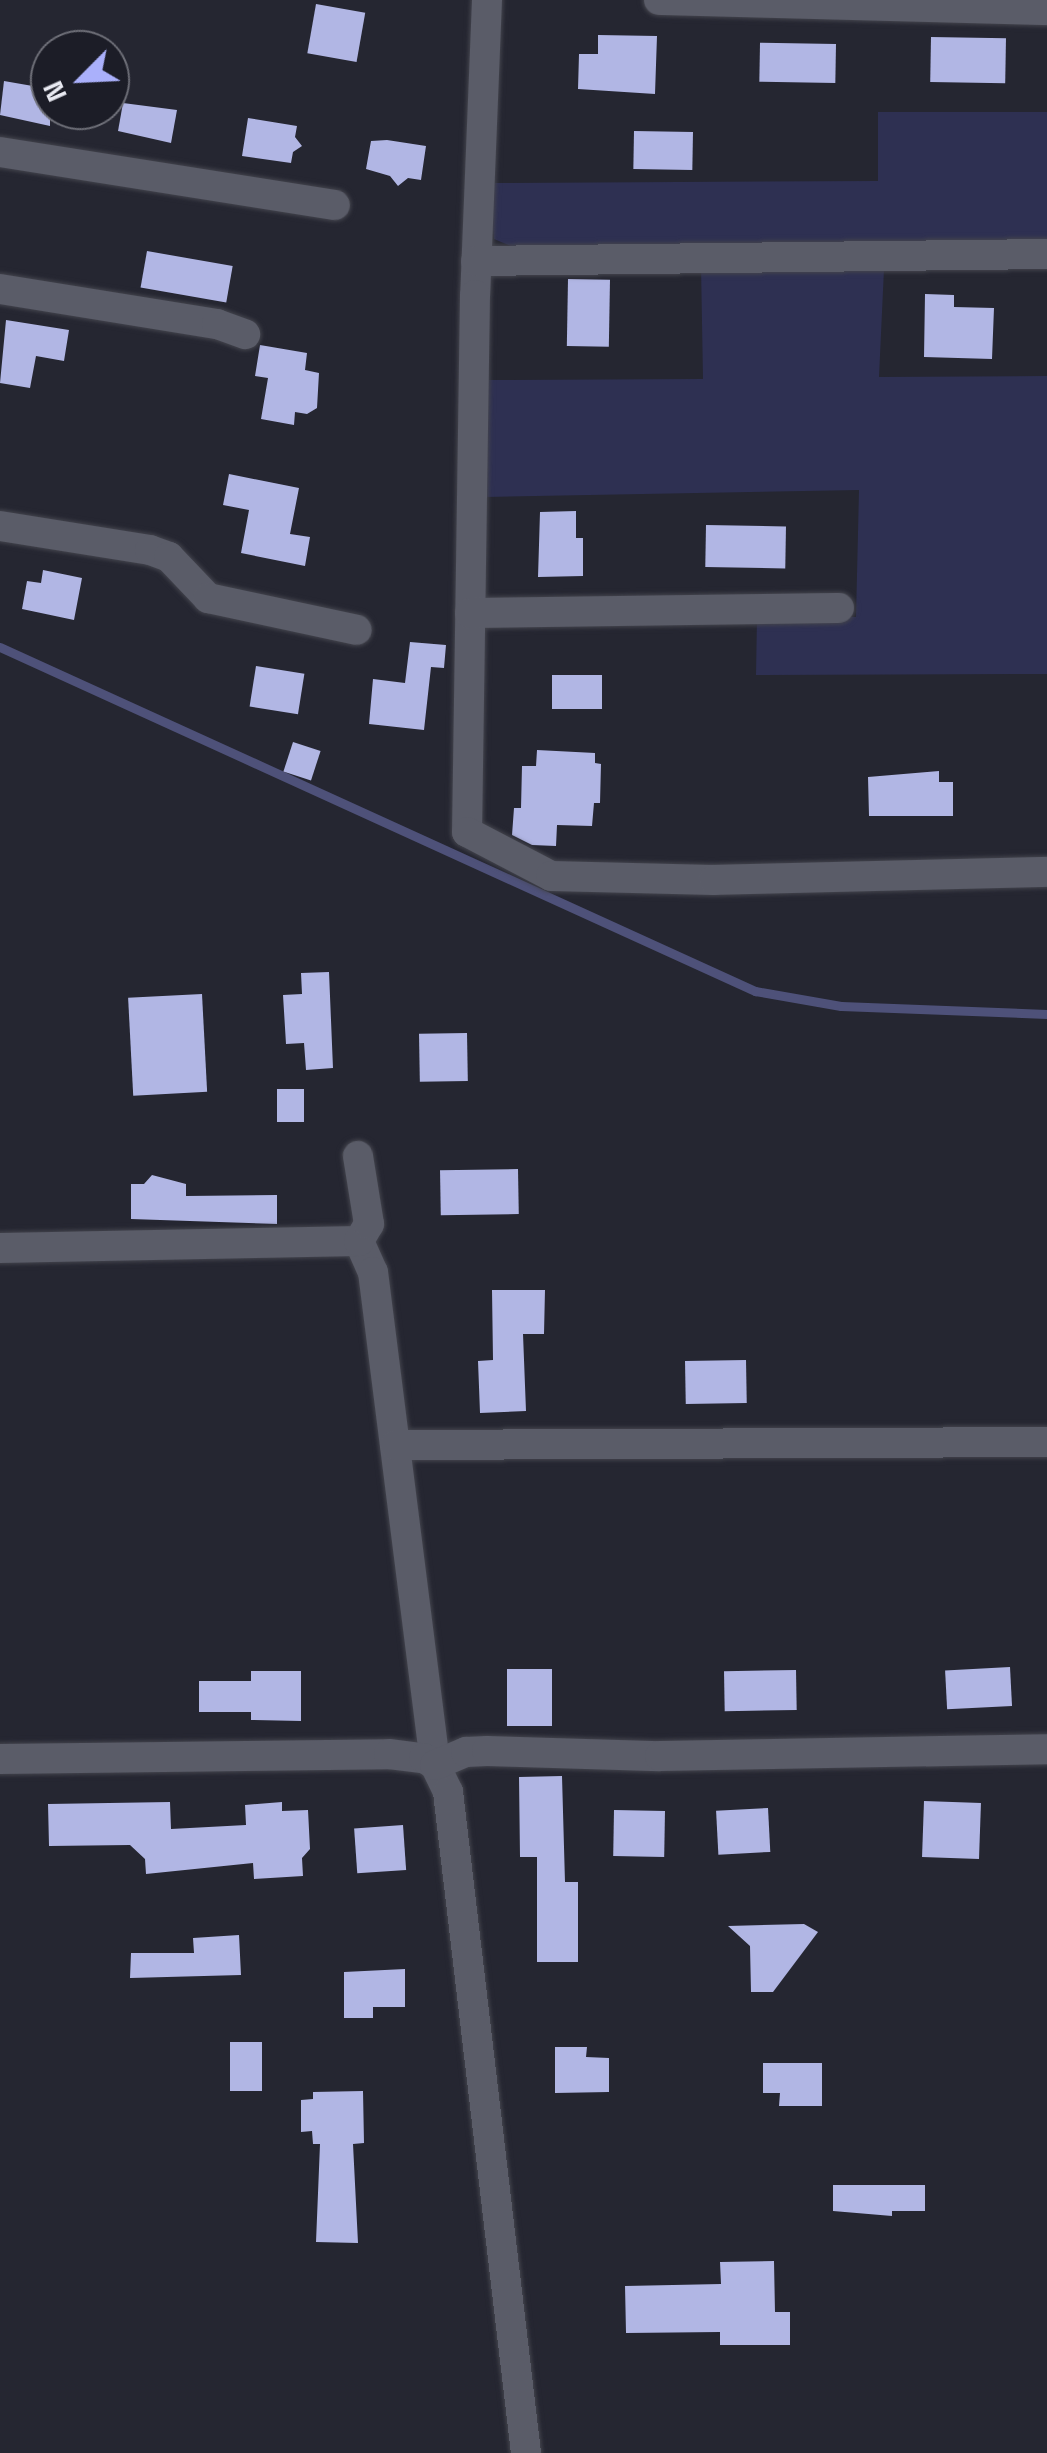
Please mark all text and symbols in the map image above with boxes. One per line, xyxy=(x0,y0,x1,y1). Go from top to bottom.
north arrow xyxy=(30,30,130,130)
text: N xyxy=(34,76,75,107)

